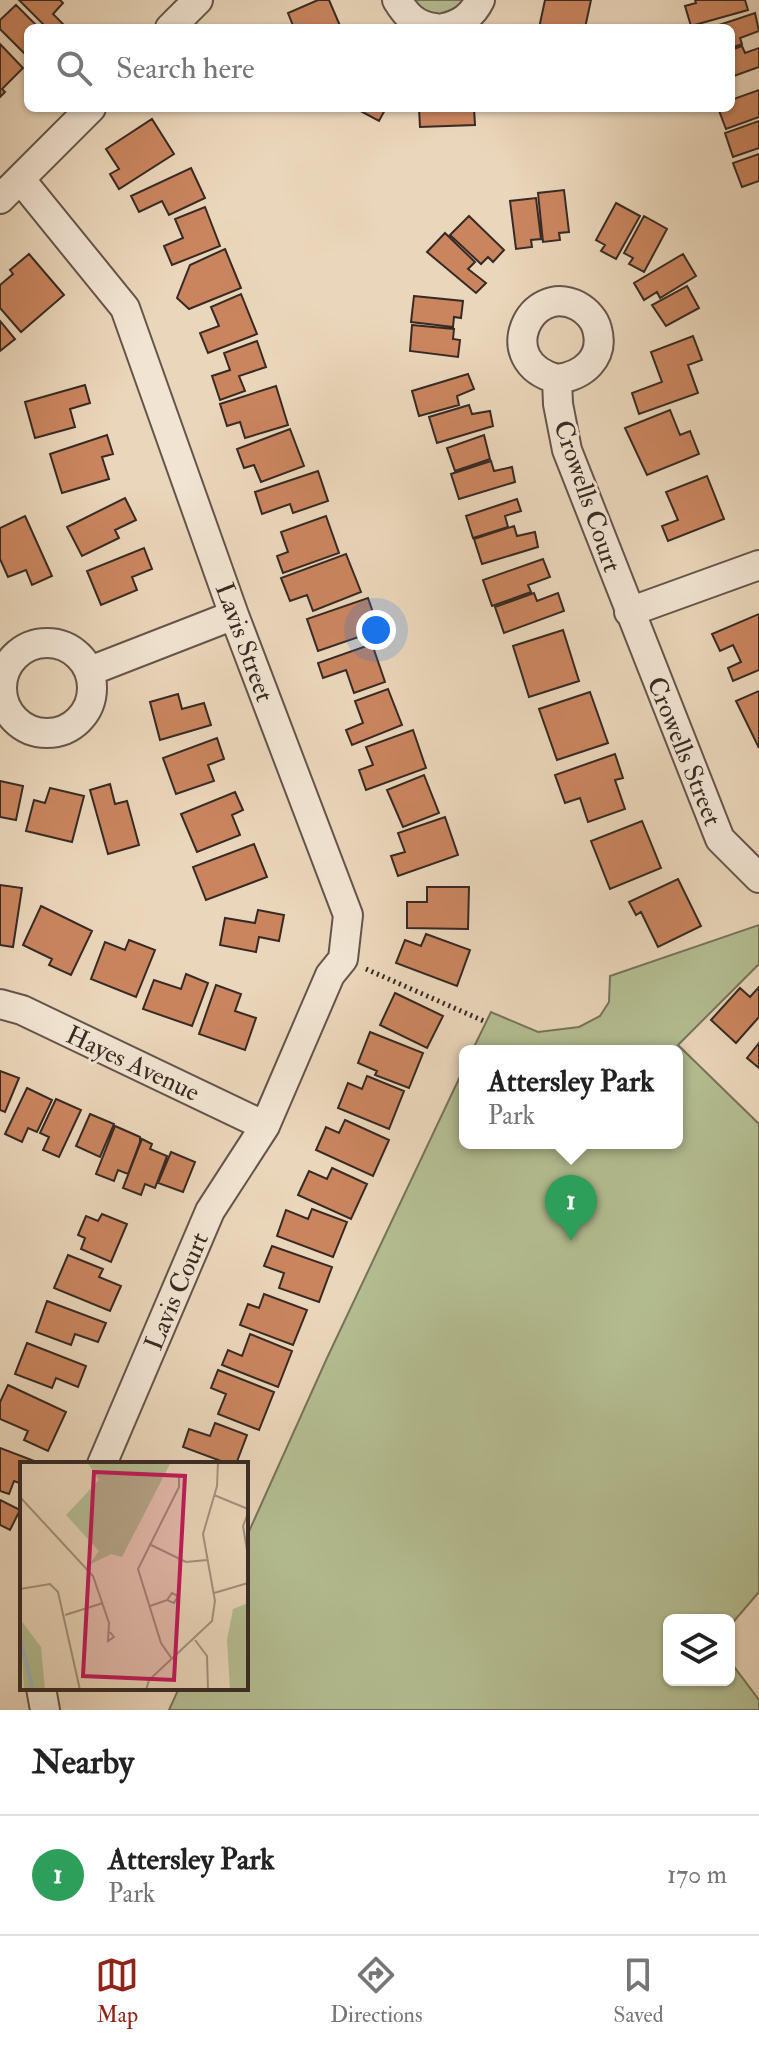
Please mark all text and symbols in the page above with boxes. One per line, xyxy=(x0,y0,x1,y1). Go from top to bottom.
search box xyxy=(24,24,735,112)
icon: search xyxy=(52,46,96,90)
text: Search here xyxy=(116,50,255,87)
street label: Crowells Court xyxy=(546,416,628,576)
street label: Lavis Street xyxy=(208,578,280,706)
your location xyxy=(356,610,396,650)
street label: Crowells Street xyxy=(640,672,728,831)
street label: Hayes Avenue xyxy=(61,1019,204,1109)
popup xyxy=(459,1045,683,1149)
text: Attersley Park xyxy=(488,1063,654,1100)
text: Park xyxy=(488,1100,535,1132)
pin: 1 xyxy=(545,1175,597,1241)
street label: Lavis Court xyxy=(138,1228,216,1355)
inset map xyxy=(20,1462,248,1690)
map controls xyxy=(663,1614,735,1686)
button: layers xyxy=(663,1614,735,1686)
text: Nearby xyxy=(32,1741,134,1784)
text: Attersley Park xyxy=(108,1841,275,1878)
text: 1 xyxy=(53,1859,63,1891)
text: 170 m xyxy=(667,1859,727,1891)
text: Park xyxy=(108,1878,155,1910)
tab: Map xyxy=(95,1953,139,2029)
tab: Directions xyxy=(330,1953,423,2029)
tab: Saved xyxy=(613,1953,664,2029)

